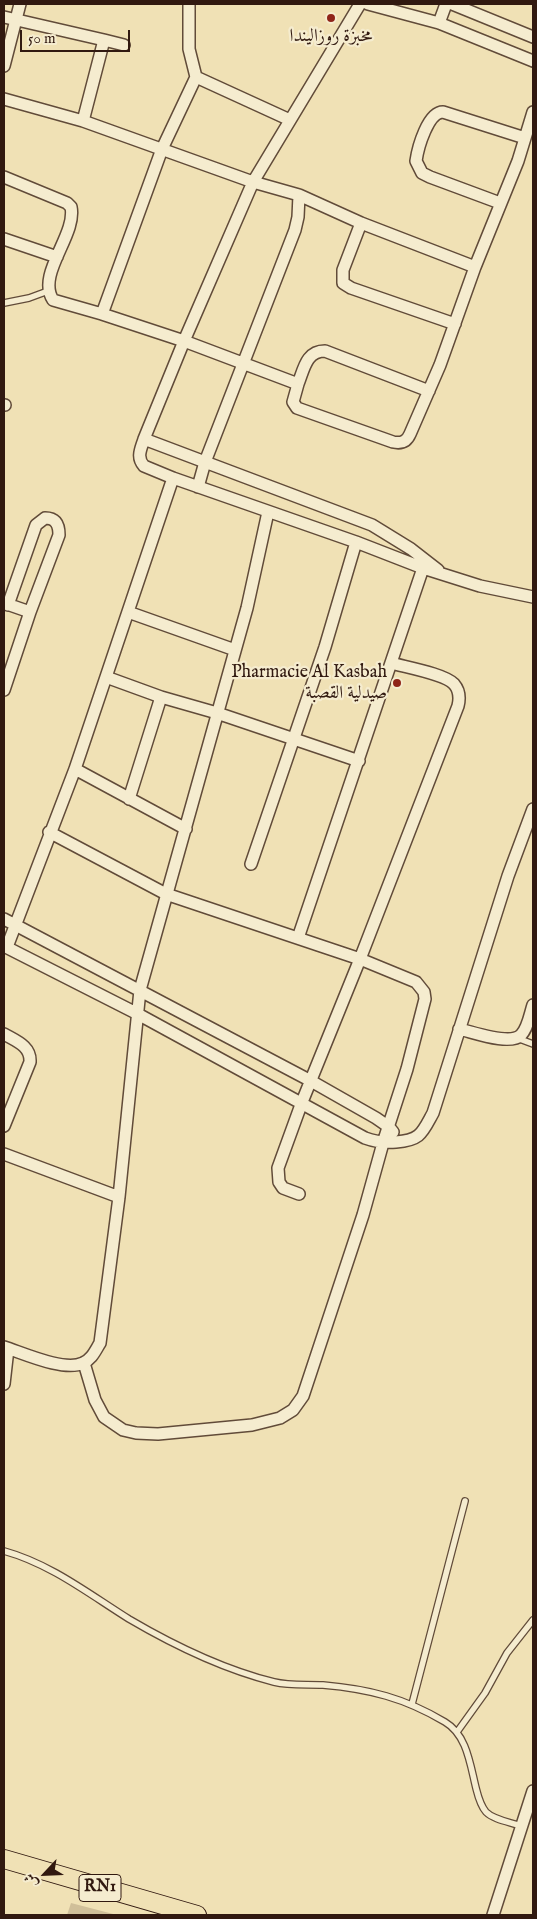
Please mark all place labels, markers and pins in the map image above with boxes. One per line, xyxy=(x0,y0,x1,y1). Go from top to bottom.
marker: مخبزة روزاليندا xyxy=(325,12,337,24)
place label: مخبزة روزاليندا xyxy=(290,26,372,48)
place label: Pharmacie Al Kasbah صيدلية القصبة xyxy=(231,662,387,704)
marker: Pharmacie Al Kasbah صيدلية القصبة xyxy=(391,677,403,689)

